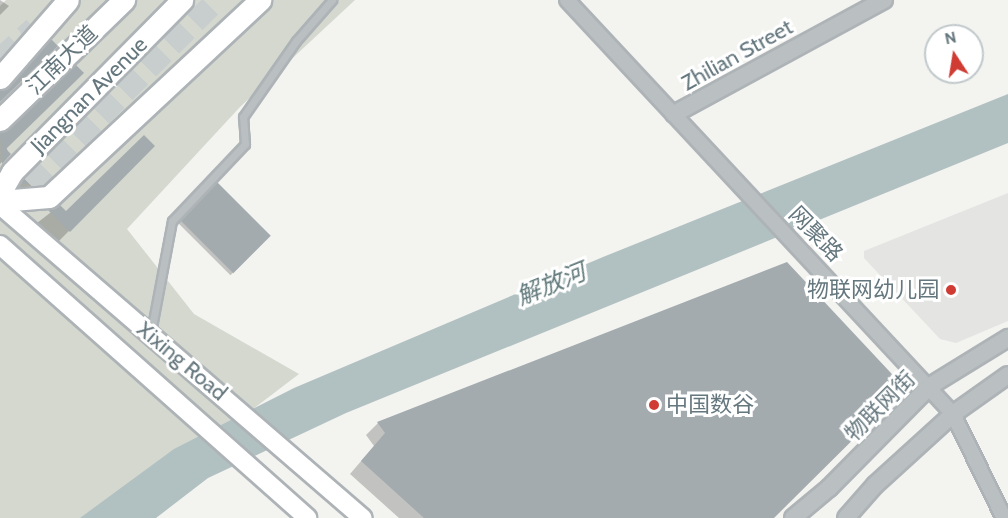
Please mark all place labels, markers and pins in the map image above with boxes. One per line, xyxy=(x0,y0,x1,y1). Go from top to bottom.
place label: 物联网幼儿园 xyxy=(807,277,939,303)
marker: 物联网幼儿园 xyxy=(944,283,958,297)
place label: 中国数谷 xyxy=(666,392,754,418)
marker: 中国数谷 xyxy=(647,398,661,412)

